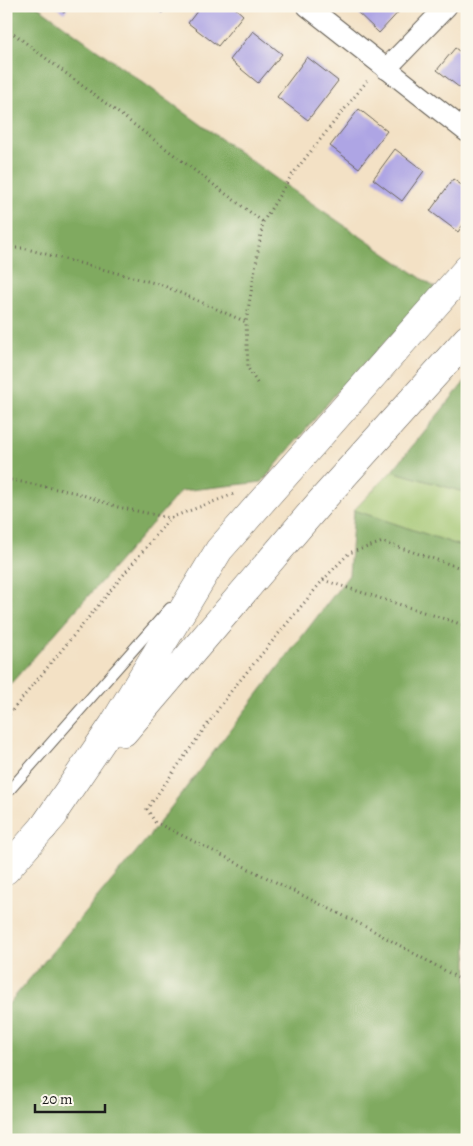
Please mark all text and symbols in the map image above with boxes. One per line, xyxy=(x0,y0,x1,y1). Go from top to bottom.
scale bar xyxy=(35,1081,105,1113)
text: 20 m xyxy=(42,1089,73,1109)

